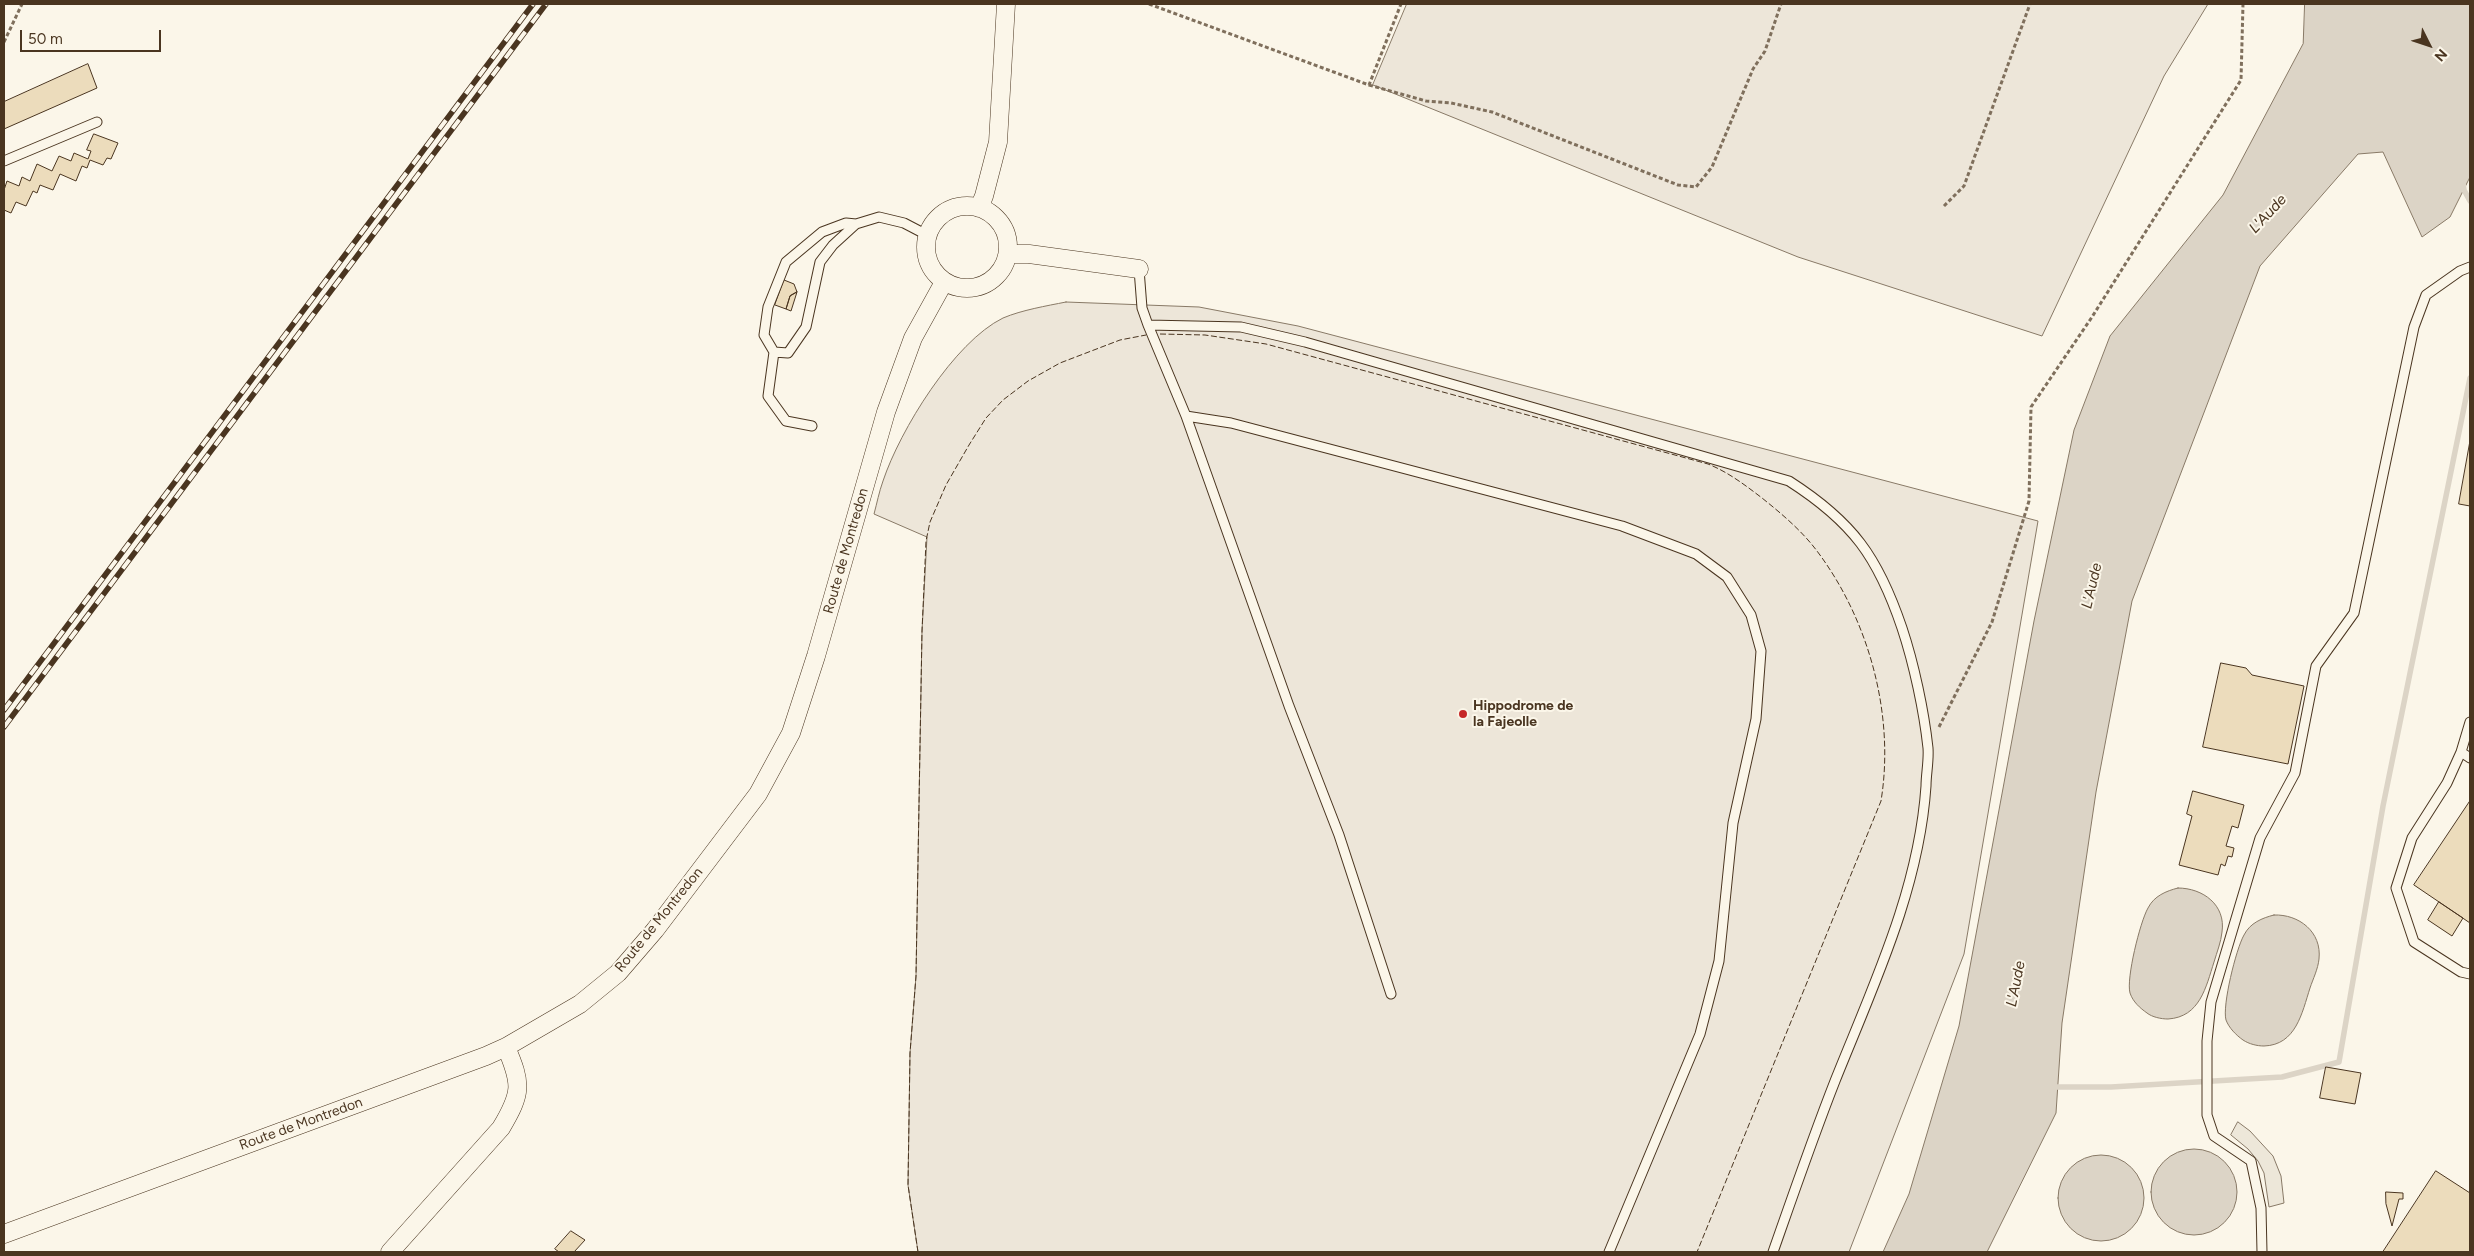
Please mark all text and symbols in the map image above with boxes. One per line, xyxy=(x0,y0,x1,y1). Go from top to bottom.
scale bar xyxy=(22,20,164,52)
north arrow xyxy=(2404,20,2454,70)
text: 50 m xyxy=(28,30,63,48)
text: N xyxy=(2431,46,2451,65)
water label: L'Aude xyxy=(2246,191,2290,237)
street label: Route de Montredon xyxy=(820,486,872,616)
water label: L'Aude xyxy=(2078,561,2106,611)
place label: Hippodrome de la Fajeolle xyxy=(1473,698,1573,730)
marker: Hippodrome de la Fajeolle xyxy=(1457,708,1469,720)
street label: Route de Montredon xyxy=(612,864,706,976)
water label: L'Aude xyxy=(2003,960,2029,1008)
street label: Route de Montredon xyxy=(237,1094,365,1154)

